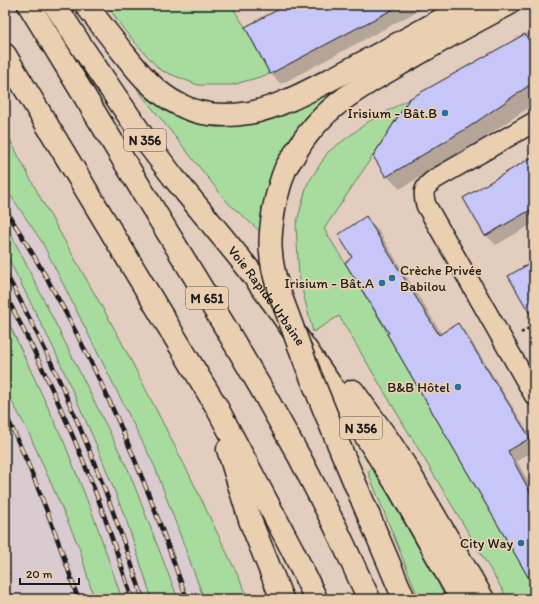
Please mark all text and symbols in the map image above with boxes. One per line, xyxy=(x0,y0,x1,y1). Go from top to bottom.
place label: Irisium - Bât.B xyxy=(348,105,437,122)
marker: Irisium - Bât.B xyxy=(440,108,450,118)
road number: N 356 xyxy=(124,129,166,151)
street label: Voie Rapide Urbaine xyxy=(224,242,309,349)
place label: Crèche Privée Babilou xyxy=(400,262,482,295)
marker: Crèche Privée Babilou xyxy=(387,273,397,283)
place label: Irisium - Bât.A xyxy=(284,275,374,292)
marker: Irisium - Bât.A xyxy=(377,278,387,288)
road number: M 651 xyxy=(186,287,228,309)
place label: B&B Hôtel xyxy=(387,379,450,396)
marker: B&B Hôtel xyxy=(453,382,463,392)
road number: N 356 xyxy=(340,417,382,439)
place label: City Way xyxy=(460,535,513,552)
marker: City Way xyxy=(516,538,526,548)
scale bar xyxy=(20,560,79,586)
text: 20 m xyxy=(26,567,53,581)

